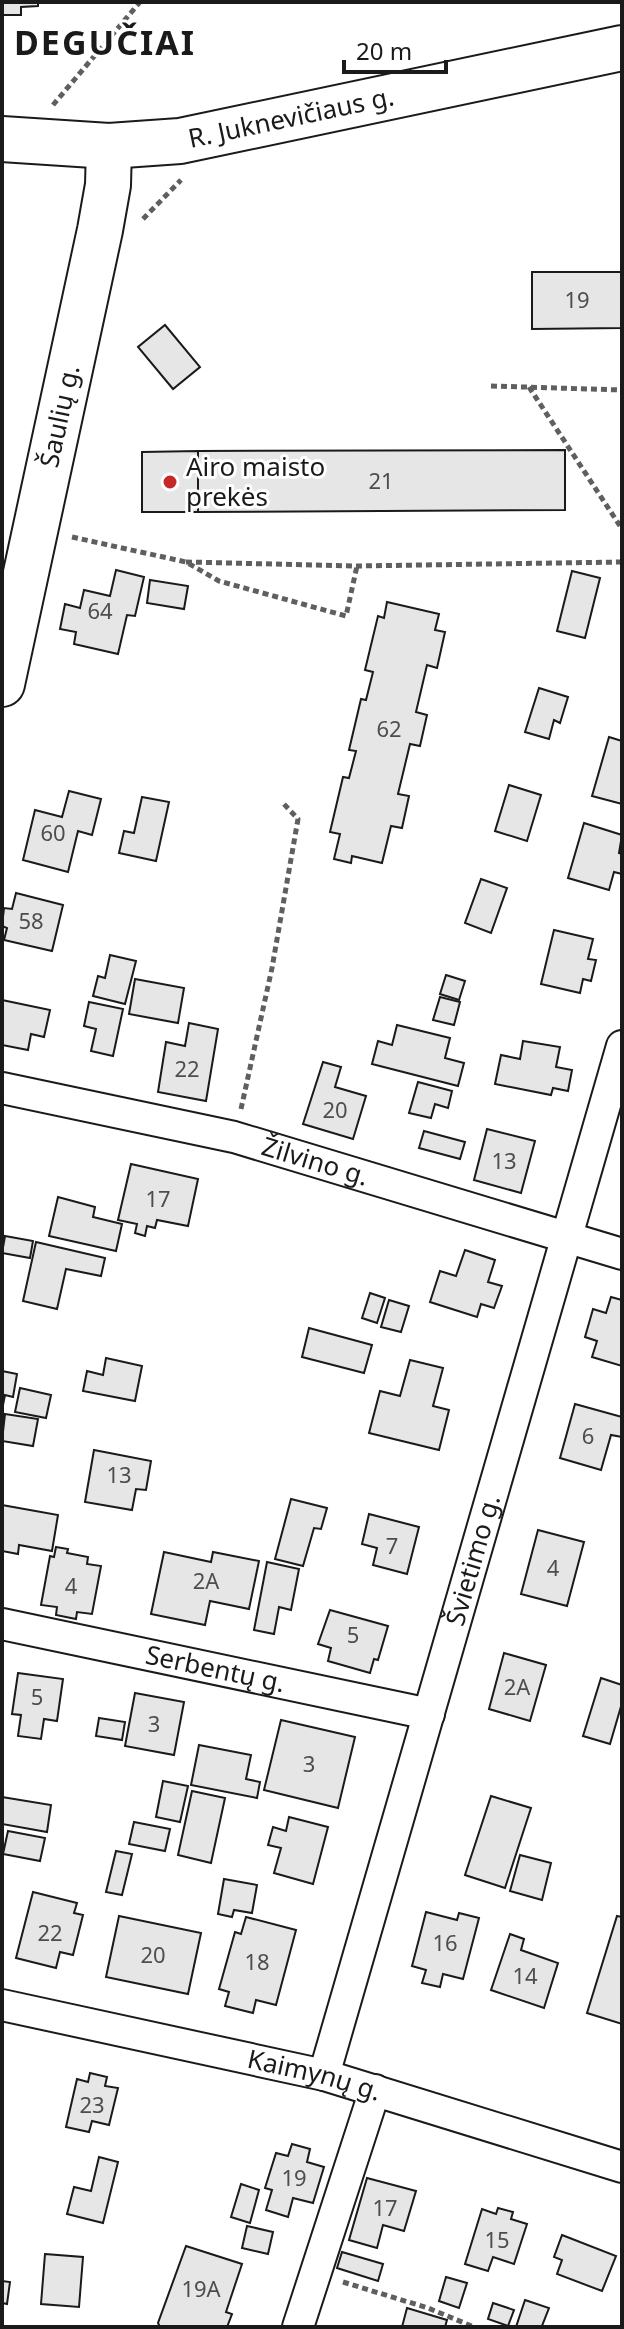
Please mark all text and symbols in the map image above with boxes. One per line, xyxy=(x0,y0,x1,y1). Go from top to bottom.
district label: DEGUČIAI xyxy=(14,19,196,65)
scale bar xyxy=(344,24,446,74)
text: 20 m xyxy=(356,34,412,67)
street label: R. Juknevičiaus g. xyxy=(185,77,397,156)
house number: 19 xyxy=(564,284,590,314)
street label: Šaulių g. xyxy=(30,361,87,471)
place label: Airo maisto prekės xyxy=(186,448,325,514)
house number: 21 xyxy=(368,465,394,495)
marker: Airo maisto prekės xyxy=(161,473,179,491)
house number: 64 xyxy=(87,595,113,625)
house number: 62 xyxy=(376,713,402,743)
house number: 60 xyxy=(40,817,66,847)
house number: 58 xyxy=(18,905,44,935)
house number: 22 xyxy=(174,1053,200,1083)
house number: 20 xyxy=(322,1094,348,1124)
street label: Žilvino g. xyxy=(258,1127,373,1194)
house number: 13 xyxy=(491,1145,517,1175)
house number: 17 xyxy=(145,1183,171,1213)
house number: 6 xyxy=(582,1420,594,1450)
house number: 13 xyxy=(106,1459,132,1489)
street label: Švietimo g. xyxy=(436,1490,508,1630)
house number: 7 xyxy=(386,1530,398,1560)
house number: 4 xyxy=(547,1552,560,1582)
house number: 2A xyxy=(193,1565,220,1595)
house number: 4 xyxy=(65,1570,78,1600)
house number: 5 xyxy=(347,1619,359,1649)
street label: Serbentų g. xyxy=(143,1636,289,1700)
house number: 2A xyxy=(504,1671,531,1701)
house number: 5 xyxy=(31,1681,43,1711)
house number: 3 xyxy=(148,1708,160,1738)
house number: 3 xyxy=(303,1748,315,1778)
house number: 22 xyxy=(37,1917,63,1947)
house number: 16 xyxy=(432,1927,458,1957)
house number: 20 xyxy=(140,1939,166,1969)
house number: 18 xyxy=(244,1946,270,1976)
house number: 14 xyxy=(512,1960,538,1990)
street label: Kaimynų g. xyxy=(244,2040,386,2109)
house number: 23 xyxy=(79,2089,105,2119)
house number: 19 xyxy=(281,2162,307,2192)
house number: 17 xyxy=(372,2192,398,2222)
house number: 15 xyxy=(484,2224,510,2254)
house number: 19A xyxy=(181,2273,222,2303)

